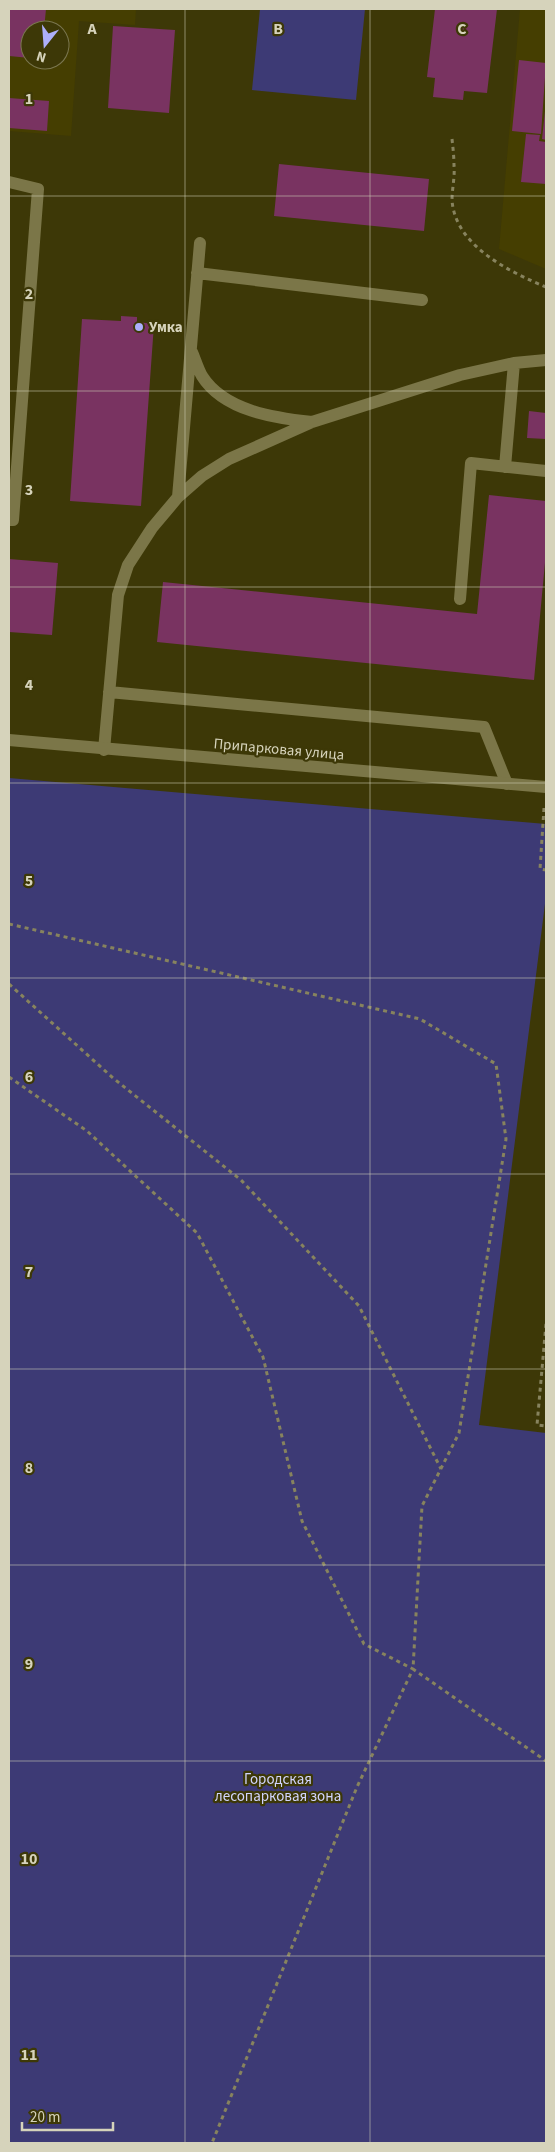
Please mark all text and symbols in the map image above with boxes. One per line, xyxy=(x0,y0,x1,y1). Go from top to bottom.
text: A xyxy=(86,18,97,40)
text: B xyxy=(273,18,283,40)
text: C xyxy=(457,18,467,40)
north arrow xyxy=(20,20,70,70)
text: N xyxy=(34,46,49,67)
text: 1 xyxy=(25,88,33,110)
text: 2 xyxy=(25,283,33,305)
place label: Умка xyxy=(149,317,183,338)
marker: Умка xyxy=(133,321,145,333)
text: 3 xyxy=(25,479,33,501)
text: 4 xyxy=(25,674,34,696)
street label: Припарковая улица xyxy=(213,733,345,766)
text: 5 xyxy=(25,870,33,892)
text: 6 xyxy=(25,1066,33,1088)
text: 7 xyxy=(25,1261,33,1283)
text: 8 xyxy=(25,1457,33,1479)
text: 9 xyxy=(25,1653,33,1675)
park label: Городская лесопарковая зона xyxy=(215,1769,341,1807)
text: 10 xyxy=(21,1848,37,1870)
text: 11 xyxy=(21,2044,37,2066)
scale bar xyxy=(22,2100,114,2132)
text: 20 m xyxy=(30,2107,60,2128)

